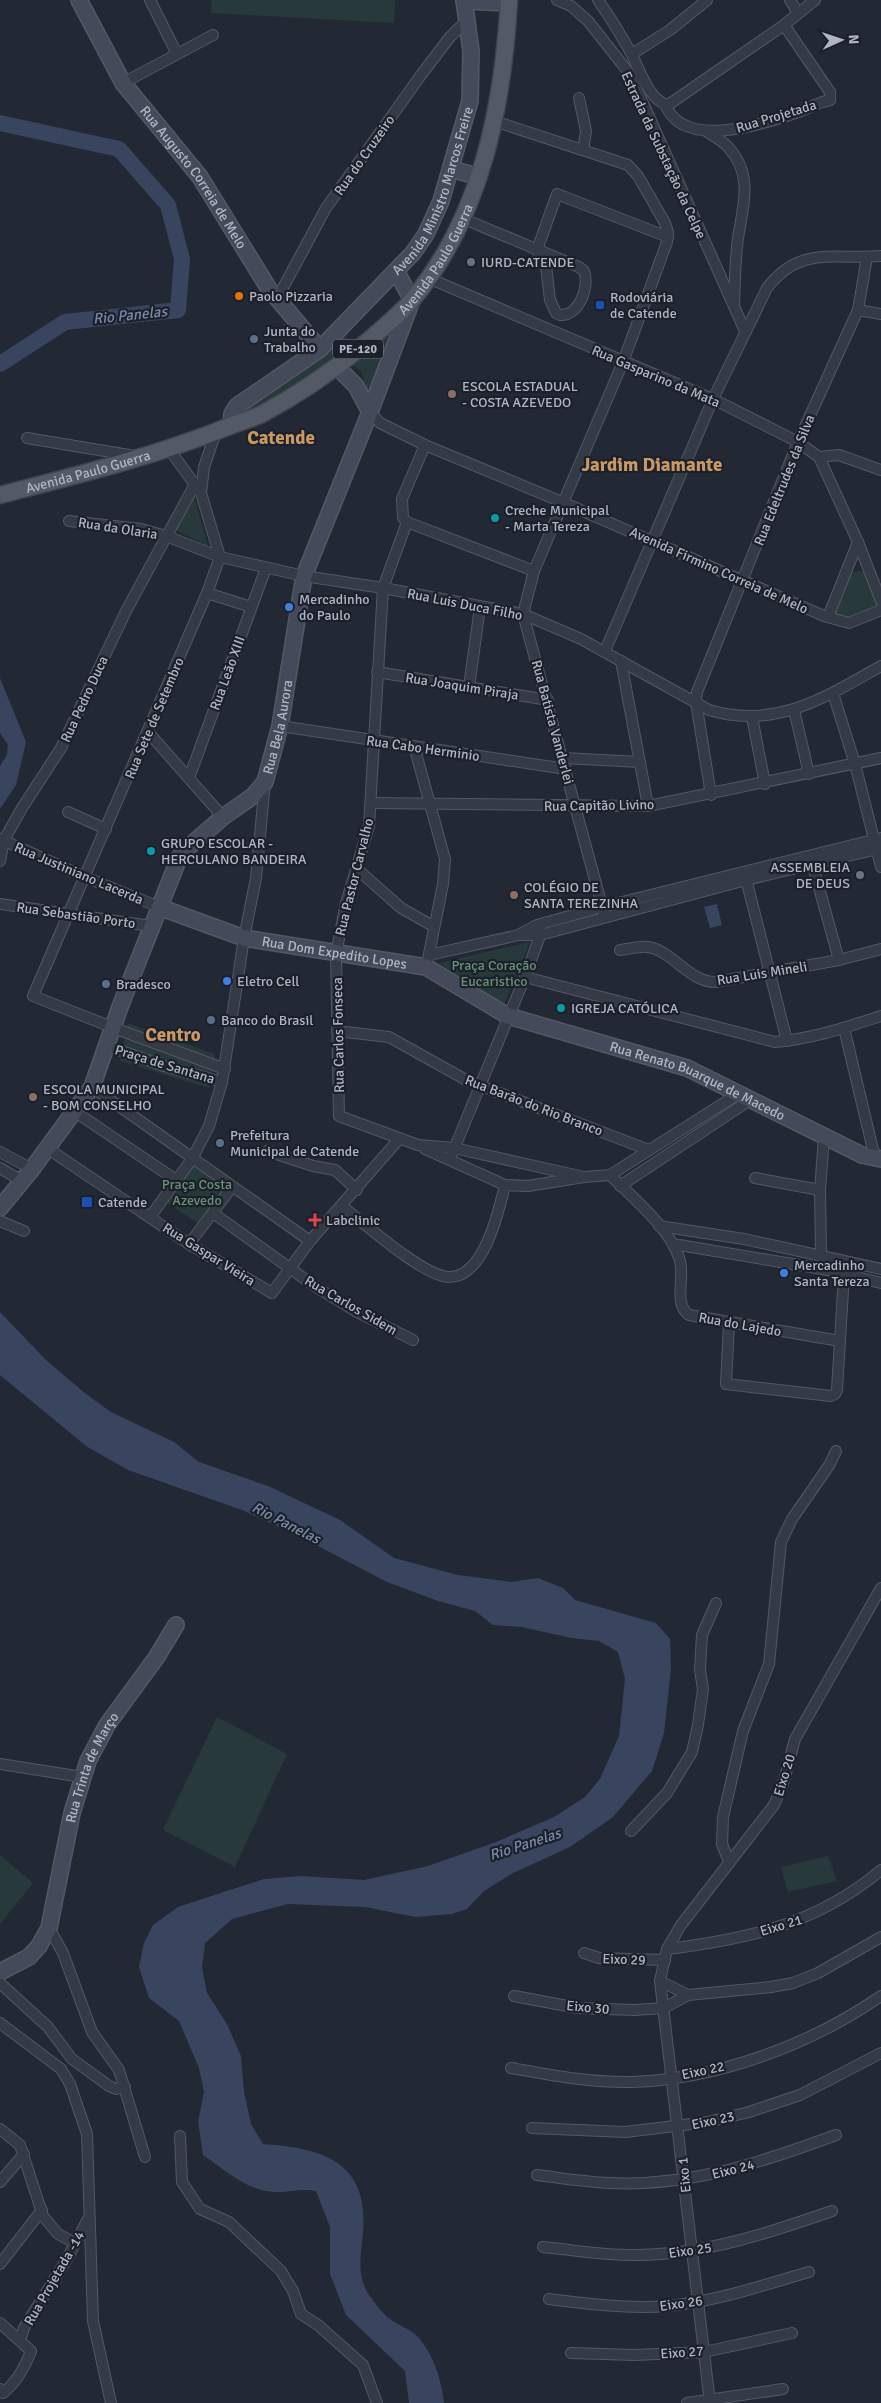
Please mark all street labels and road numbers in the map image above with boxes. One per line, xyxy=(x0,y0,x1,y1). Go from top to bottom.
street label: Estrada da Substação da Celpe xyxy=(617,69,710,242)
street label: Rua Projetada xyxy=(734,96,818,137)
street label: Rua Augusto Correia de Melo xyxy=(136,103,250,252)
street label: Avenida Ministro Marcos Freire xyxy=(388,105,477,279)
street label: Rua do Cruzeiro xyxy=(330,112,398,199)
street label: Avenida Paulo Guerra xyxy=(395,201,477,319)
road number: PE-120 xyxy=(333,339,383,358)
street label: Rua Gasparino da Mata xyxy=(589,342,723,411)
street label: Rua Edeltrudes da Silva xyxy=(750,412,819,548)
street label: Avenida Paulo Guerra xyxy=(24,447,152,497)
street label: Rua da Olaria xyxy=(77,514,159,543)
street label: Avenida Firmino Correia de Melo xyxy=(627,523,811,618)
street label: Rua Luis Duca Filho xyxy=(406,585,524,624)
street label: Rua Leão XIII xyxy=(206,634,249,713)
street label: Rua Pedro Duca xyxy=(57,653,112,745)
street label: Rua Sete de Setembro xyxy=(121,655,188,782)
street label: Rua Batista Vanderlei xyxy=(528,658,577,786)
street label: Rua Joaquim Piraja xyxy=(404,669,520,704)
street label: Rua Bela Aurora xyxy=(259,679,296,776)
street label: Rua Cabo Herminio xyxy=(365,732,481,765)
street label: Rua Capitão Livino xyxy=(544,796,654,815)
street label: Rua Pastor Carvalho xyxy=(332,817,377,938)
street label: Rua Justiniano Lacerda xyxy=(12,839,146,908)
street label: Rua Sebastião Porto xyxy=(15,899,136,932)
street label: Rua Dom Expedito Lopes xyxy=(261,933,408,973)
street label: Rua Luis Mineli xyxy=(716,958,808,989)
street label: Rua Carlos Fonseca xyxy=(329,977,348,1093)
street label: Rua Renato Buarque de Macedo xyxy=(608,1038,788,1124)
street label: Praça de Santana xyxy=(113,1041,217,1088)
street label: Rua Barão do Rio Branco xyxy=(463,1071,605,1140)
street label: Rua Gaspar Vieira xyxy=(159,1219,258,1290)
street label: Rua Carlos Sidem xyxy=(301,1272,400,1339)
street label: Rua do Lajedo xyxy=(697,1309,783,1340)
street label: Rua Trinta de Março xyxy=(62,1709,122,1824)
street label: Eixo 20 xyxy=(770,1752,799,1798)
street label: Eixo 21 xyxy=(758,1911,804,1940)
street label: Eixo 29 xyxy=(602,1950,646,1969)
street label: Eixo 30 xyxy=(566,1997,610,2018)
street label: Eixo 22 xyxy=(680,2058,726,2083)
street label: Eixo 23 xyxy=(690,2108,736,2133)
street label: Eixo 1 xyxy=(674,2156,695,2194)
street label: Eixo 24 xyxy=(710,2156,757,2183)
street label: Rua Projetada -14 xyxy=(20,2228,89,2329)
street label: Eixo 25 xyxy=(667,2239,713,2262)
street label: Eixo 26 xyxy=(658,2292,704,2315)
street label: Eixo 27 xyxy=(660,2343,704,2362)

